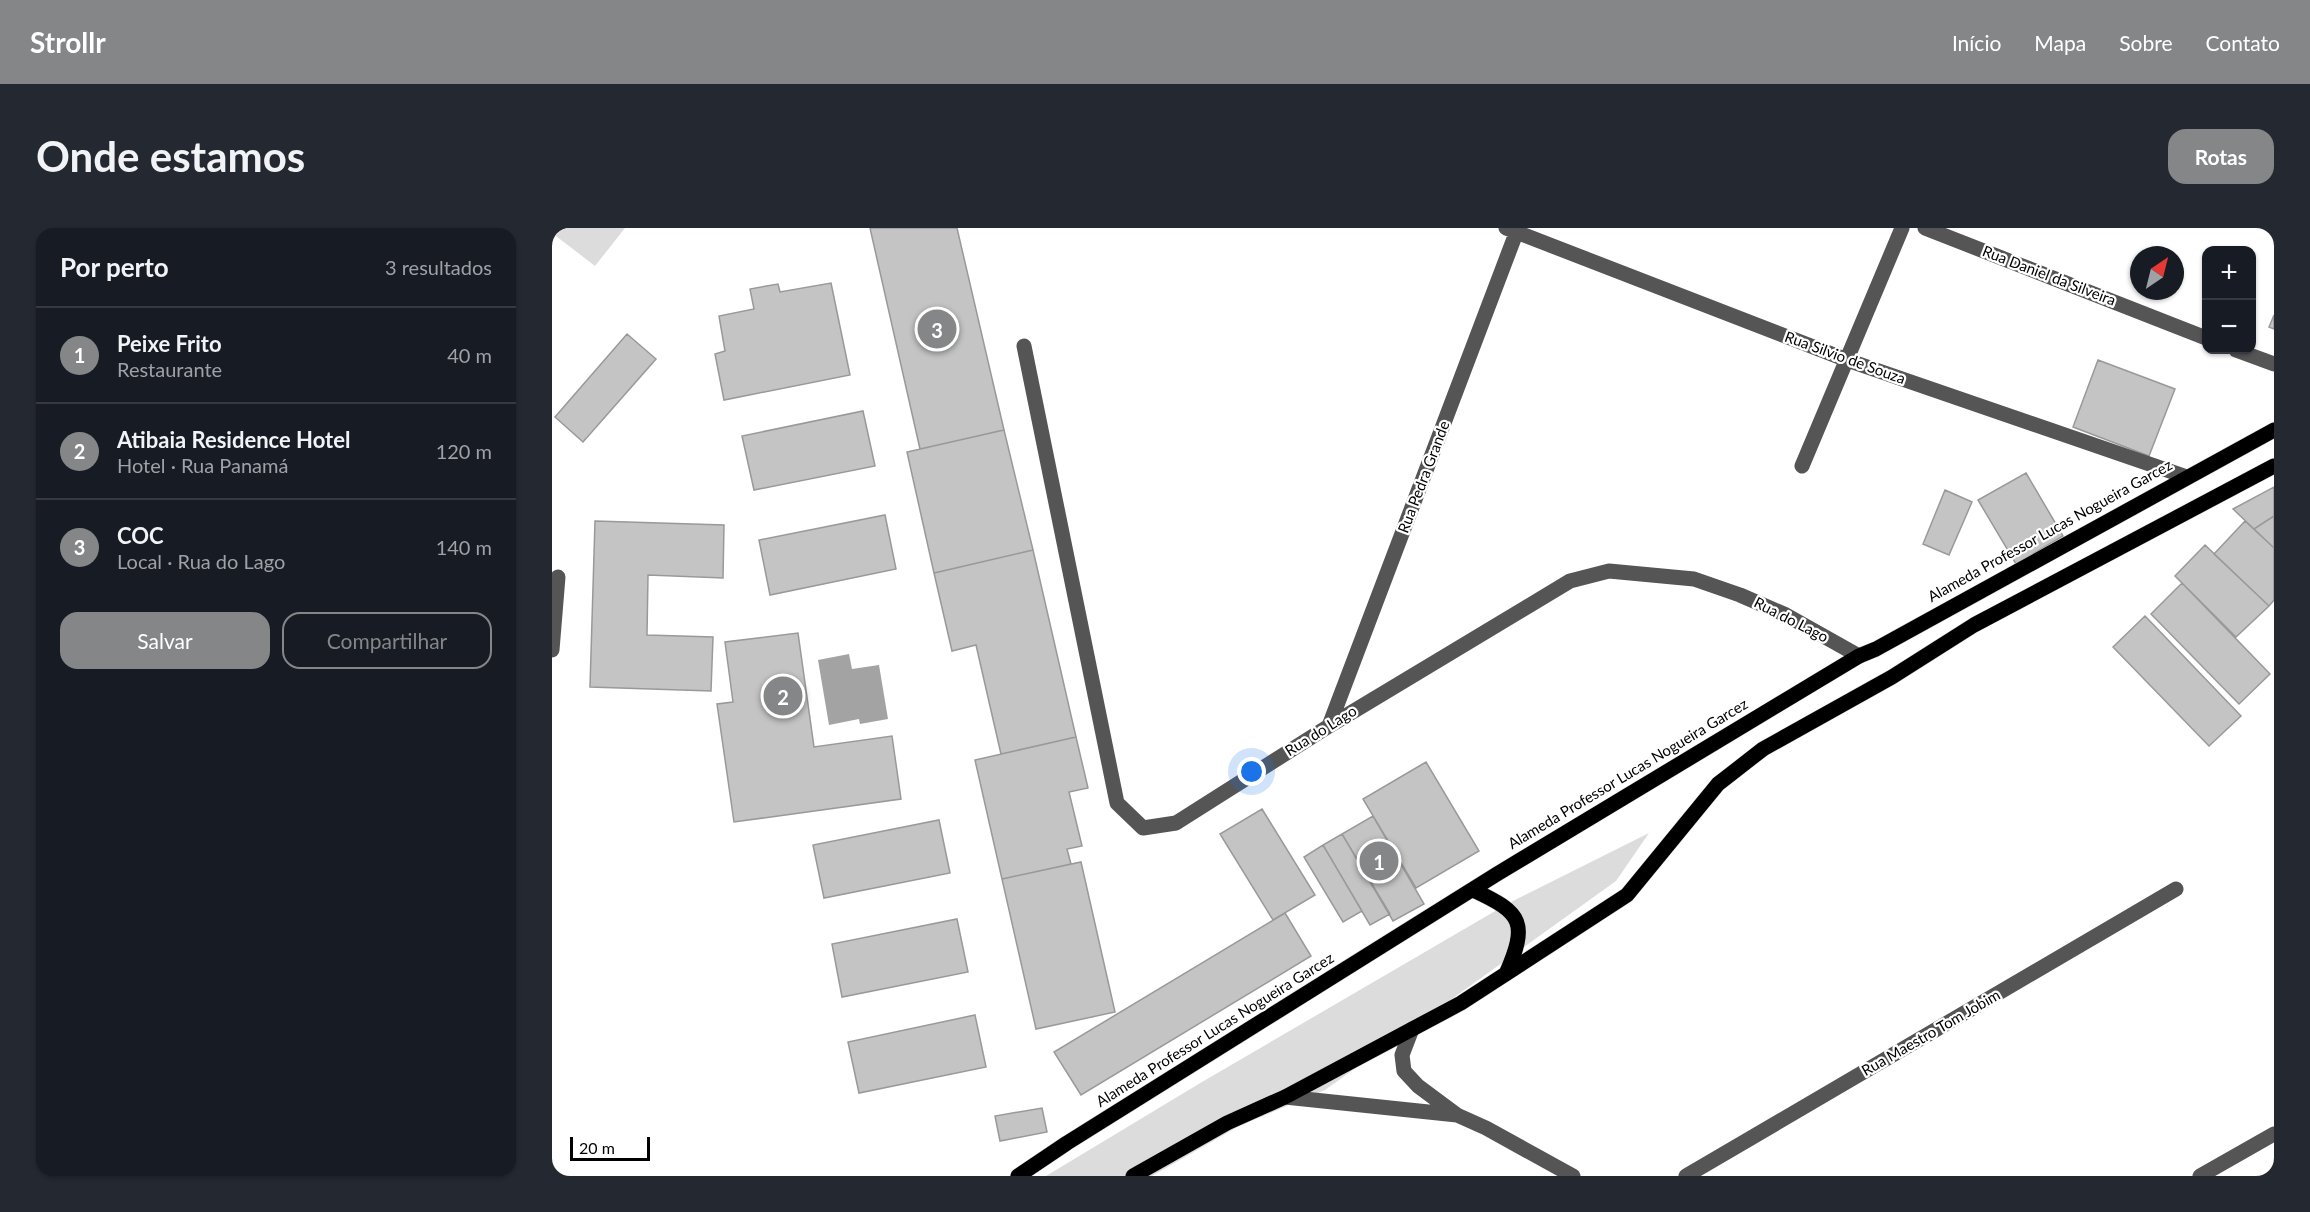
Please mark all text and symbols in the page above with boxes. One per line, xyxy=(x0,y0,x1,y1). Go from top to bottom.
text: Strollr xyxy=(30,25,106,59)
text: Início xyxy=(1952,30,2001,55)
text: Mapa xyxy=(2034,30,2086,55)
text: Sobre xyxy=(2119,30,2172,55)
text: Contato xyxy=(2205,30,2280,55)
button: Rotas xyxy=(2168,129,2274,184)
text: Onde estamos xyxy=(36,131,305,181)
street label: Rua Daniel da Silveira xyxy=(1980,241,2119,309)
north arrow xyxy=(2130,246,2184,300)
map controls xyxy=(2202,246,2256,354)
button: + xyxy=(2202,246,2256,300)
text: Por perto xyxy=(60,251,169,283)
text: 3 resultados xyxy=(385,255,492,279)
button: − xyxy=(2202,300,2256,354)
pin: 3 xyxy=(918,306,956,352)
street label: Rua Silvio de Souza xyxy=(1783,327,1908,387)
text: Peixe Frito xyxy=(117,330,222,357)
text: 1 xyxy=(74,343,85,367)
text: 40 m xyxy=(447,343,492,367)
text: Restaurante xyxy=(117,357,222,381)
street label: Rua Pedra Grande xyxy=(1393,418,1453,535)
text: Atibaia Residence Hotel xyxy=(117,426,350,453)
text: 2 xyxy=(74,439,85,463)
text: 120 m xyxy=(436,439,492,463)
text: Hotel · Rua Panamá xyxy=(117,453,288,477)
street label: Alameda Professor Lucas Nogueira Garcez xyxy=(1924,455,2175,605)
text: COC xyxy=(117,522,164,549)
text: 3 xyxy=(74,535,85,559)
text: 140 m xyxy=(436,535,492,559)
text: Local · Rua do Lago xyxy=(117,549,285,573)
street label: Rua do Lago xyxy=(1751,593,1832,645)
button: Salvar xyxy=(60,612,270,669)
button: Compartilhar xyxy=(282,612,492,669)
pin: 2 xyxy=(764,674,802,718)
street label: Alameda Professor Lucas Nogueira Garcez xyxy=(1504,694,1751,852)
street label: Rua do Lago xyxy=(1281,701,1360,759)
your location xyxy=(1237,757,1266,786)
pin: 1 xyxy=(1360,838,1398,884)
street label: Alameda Professor Lucas Nogueira Garcez xyxy=(1092,948,1337,1110)
street label: Rua Maestro Tom Jobim xyxy=(1858,985,2003,1079)
scale bar xyxy=(570,1134,650,1162)
text: 20 m xyxy=(579,1138,615,1157)

